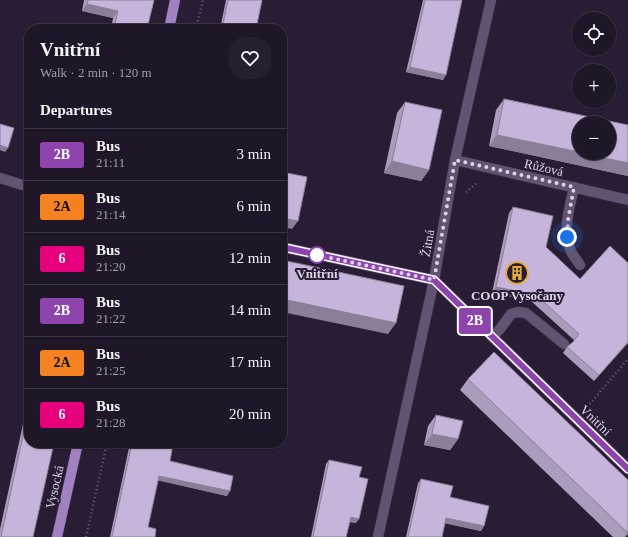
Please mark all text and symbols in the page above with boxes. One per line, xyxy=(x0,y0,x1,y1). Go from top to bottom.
map controls xyxy=(572,12,616,160)
button: locate xyxy=(572,12,616,56)
button: heart xyxy=(229,37,271,79)
text: Vnitřní xyxy=(40,39,100,60)
button: + xyxy=(572,64,616,108)
text: Walk · 2 min · 120 m xyxy=(40,65,152,80)
text: Departures xyxy=(40,102,112,118)
button: − xyxy=(572,116,616,160)
text: Bus xyxy=(96,138,120,154)
text: 3 min xyxy=(236,146,271,162)
text: 2B xyxy=(54,147,70,162)
text: 21:11 xyxy=(96,155,125,170)
street label: Růžová xyxy=(523,156,565,179)
text: Bus xyxy=(96,190,120,206)
text: 6 min xyxy=(236,198,271,214)
text: 2A xyxy=(53,199,71,214)
text: 21:14 xyxy=(96,207,126,222)
your location xyxy=(557,227,577,247)
street label: Žitná xyxy=(418,228,437,258)
text: Bus xyxy=(96,242,120,258)
marker: Vnitřní xyxy=(308,246,326,264)
text: 12 min xyxy=(229,250,271,266)
text: 6 xyxy=(59,251,66,266)
text: 21:20 xyxy=(96,259,126,274)
building icon: COOP Vysočany xyxy=(504,260,530,286)
place label: Vnitřní xyxy=(296,266,338,281)
place label: COOP Vysočany xyxy=(471,288,564,303)
text: Bus xyxy=(96,294,120,310)
text: 14 min xyxy=(229,302,271,318)
text: 2B xyxy=(54,303,70,318)
line badge: 2B xyxy=(457,308,493,334)
text: 21:22 xyxy=(96,311,126,326)
text: 2B xyxy=(467,313,483,328)
text: Bus xyxy=(96,346,120,362)
text: 17 min xyxy=(229,354,271,370)
text: 2A xyxy=(53,355,71,370)
text: 21:25 xyxy=(96,363,126,378)
text: Bus xyxy=(96,398,120,414)
street label: Vnitřní xyxy=(577,402,615,439)
text: 20 min xyxy=(229,406,271,422)
text: 6 xyxy=(59,407,66,422)
text: 21:28 xyxy=(96,415,126,430)
street label: Vysocká xyxy=(42,464,67,510)

